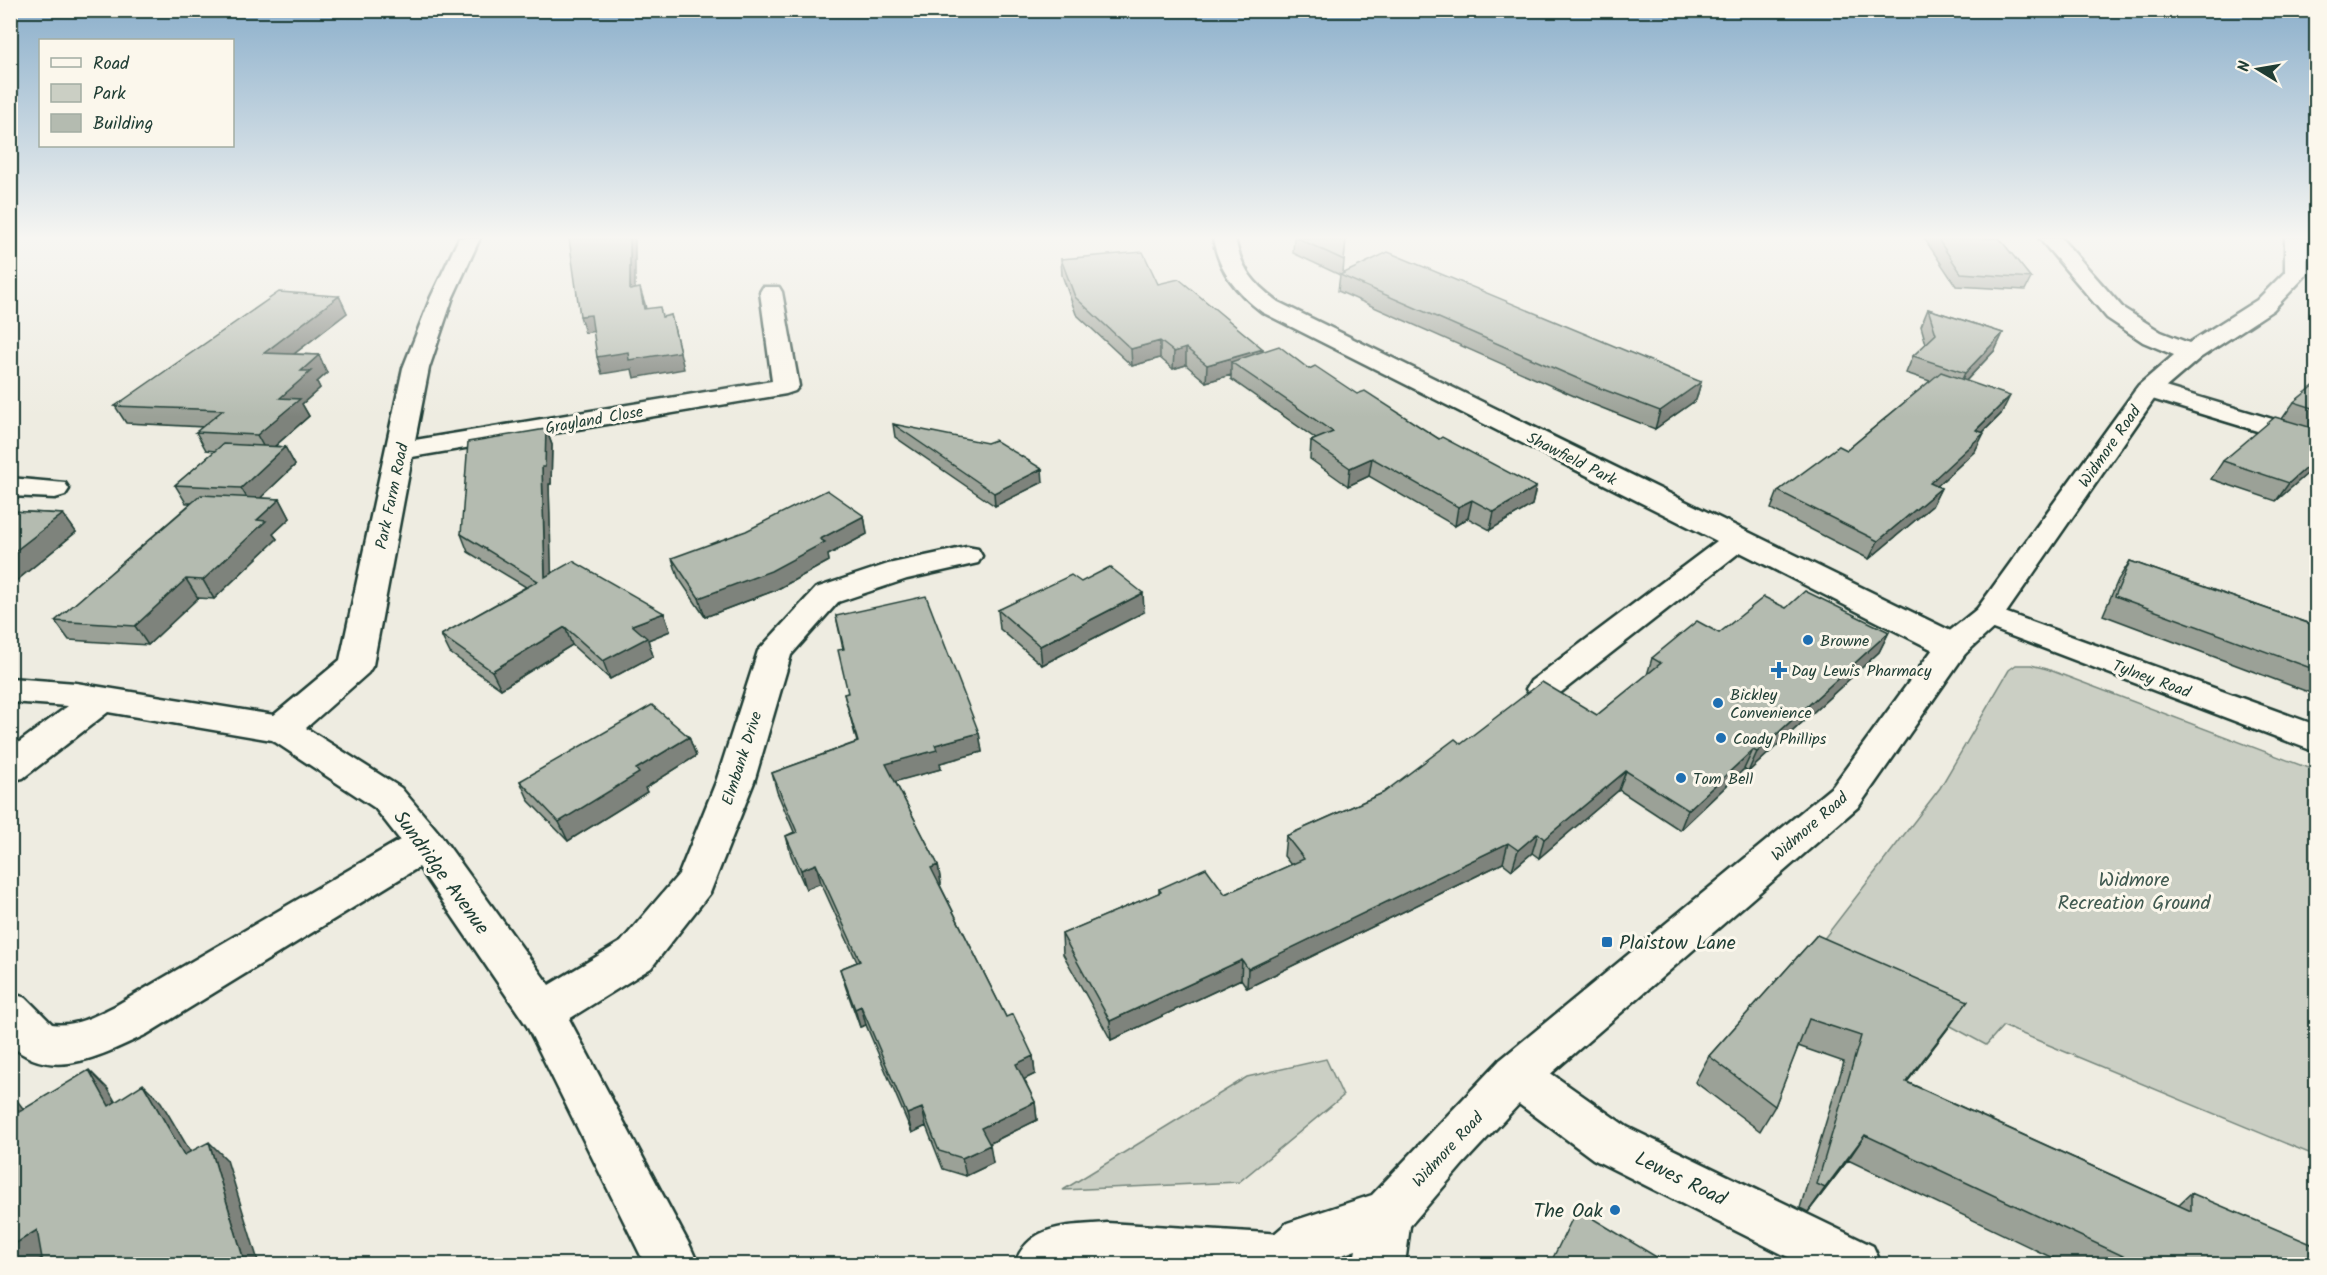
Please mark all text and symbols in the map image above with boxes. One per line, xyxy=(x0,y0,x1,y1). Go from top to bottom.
legend xyxy=(39,39,234,147)
north arrow xyxy=(2228,39,2288,99)
text: Road xyxy=(93,50,130,79)
text: N xyxy=(2232,59,2258,74)
text: Park xyxy=(93,80,126,109)
text: Building xyxy=(93,110,153,139)
street label: Grayland Close xyxy=(543,400,645,441)
street label: Widmore Road xyxy=(2073,400,2148,493)
street label: Shawfield Park xyxy=(1522,426,1621,493)
street label: Park Farm Road xyxy=(369,440,416,552)
place label: Browne xyxy=(1820,629,1869,654)
marker: Browne xyxy=(1801,633,1815,647)
street label: Tylney Road xyxy=(2109,654,2195,705)
place label: Day Lewis Pharmacy xyxy=(1791,659,1932,684)
marker: Day Lewis Pharmacy xyxy=(1772,663,1786,677)
place label: Bickley Convenience xyxy=(1730,683,1812,726)
marker: Bickley Convenience xyxy=(1711,696,1725,710)
street label: Elmbank Drive xyxy=(715,708,769,809)
place label: Coady Phillips xyxy=(1733,727,1827,752)
marker: Coady Phillips xyxy=(1714,731,1728,745)
place label: Tom Bell xyxy=(1693,767,1753,792)
marker: Tom Bell xyxy=(1674,771,1688,785)
street label: Widmore Road xyxy=(1766,786,1855,868)
street label: Sundridge Avenue xyxy=(384,804,497,942)
park label: Widmore Recreation Ground xyxy=(2058,865,2212,920)
place label: Plaistow Lane xyxy=(1619,928,1736,960)
marker: Plaistow Lane xyxy=(1600,935,1614,949)
street label: Widmore Road xyxy=(1406,1106,1490,1193)
street label: Lewes Road xyxy=(1629,1144,1733,1216)
place label: The Oak xyxy=(1534,1196,1604,1228)
marker: The Oak xyxy=(1608,1203,1622,1217)

